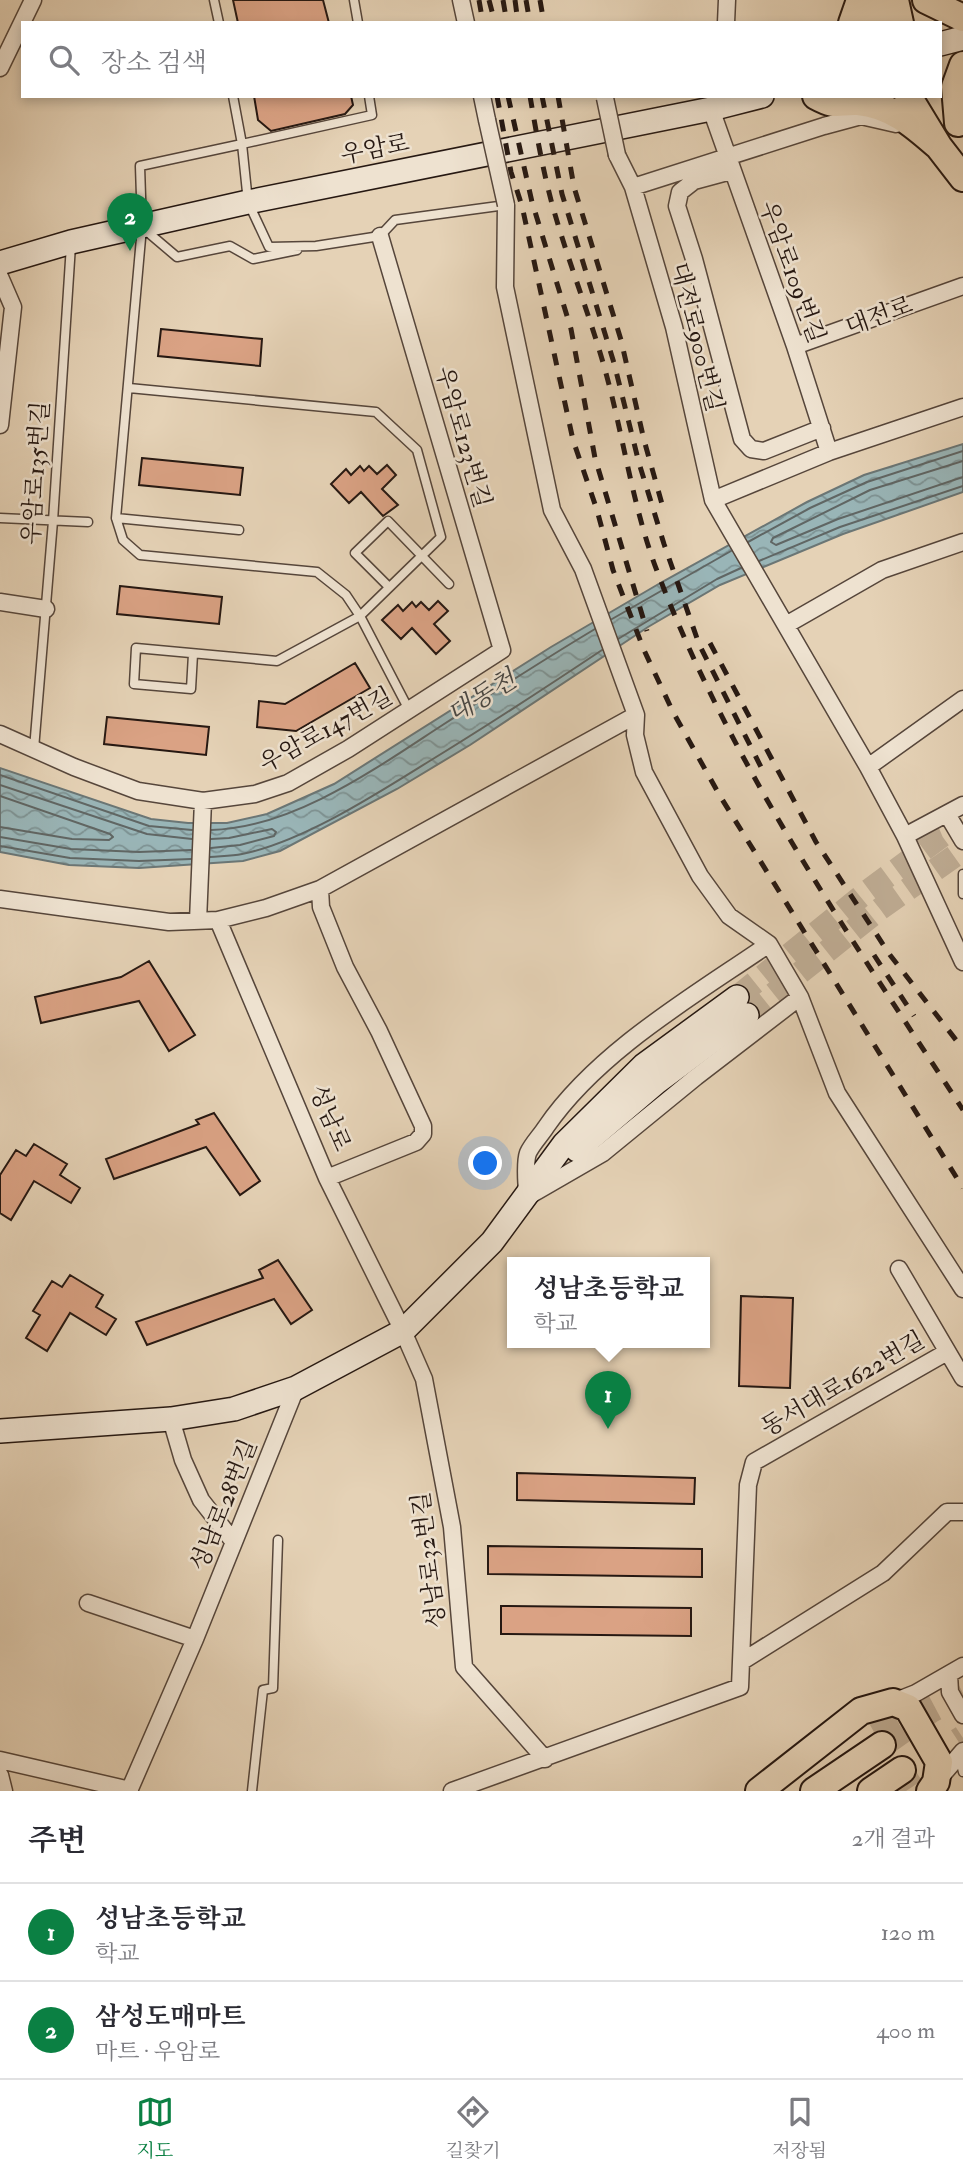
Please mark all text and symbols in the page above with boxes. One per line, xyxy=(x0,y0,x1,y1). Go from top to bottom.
search box xyxy=(21,21,942,98)
icon: search xyxy=(45,41,83,79)
text: 장소 검색 xyxy=(101,47,207,79)
street label: 우암로 xyxy=(338,127,412,171)
pin: 2 xyxy=(107,193,153,251)
street label: 우암로109번길 xyxy=(752,197,832,347)
street label: 대전로900번길 xyxy=(663,259,731,415)
street label: 대전로 xyxy=(841,290,917,342)
street label: 우암로123번길 xyxy=(428,363,498,511)
street label: 우암로135번길 xyxy=(16,400,56,546)
water label: 대동천 xyxy=(442,662,524,731)
street label: 우암로147번길 xyxy=(254,681,398,779)
street label: 성남로 xyxy=(302,1080,358,1156)
your location xyxy=(468,1146,502,1180)
popup xyxy=(507,1257,710,1348)
text: 성남초등학교 xyxy=(533,1273,684,1305)
text: 학교 xyxy=(533,1309,578,1338)
street label: 동서대로1622번길 xyxy=(756,1325,930,1443)
pin: 1 xyxy=(585,1371,631,1429)
street label: 성남로28번길 xyxy=(184,1435,264,1575)
street label: 성남로32번길 xyxy=(405,1490,453,1630)
text: 주변 xyxy=(28,1822,86,1859)
text: 2개 결과 xyxy=(852,1824,935,1853)
text: 성남초등학교 xyxy=(95,1903,246,1935)
text: 1 xyxy=(47,1918,55,1947)
text: 120 m xyxy=(881,1918,935,1947)
text: 학교 xyxy=(95,1939,139,1968)
text: 삼성도매마트 xyxy=(95,2001,246,2033)
text: 2 xyxy=(45,2016,57,2045)
text: 400 m xyxy=(876,2016,935,2045)
text: 마트 · 우암로 xyxy=(95,2037,220,2066)
tab: 지도 xyxy=(136,2093,174,2163)
tab: 길찾기 xyxy=(445,2093,501,2163)
tab: 저장됨 xyxy=(772,2093,827,2163)

